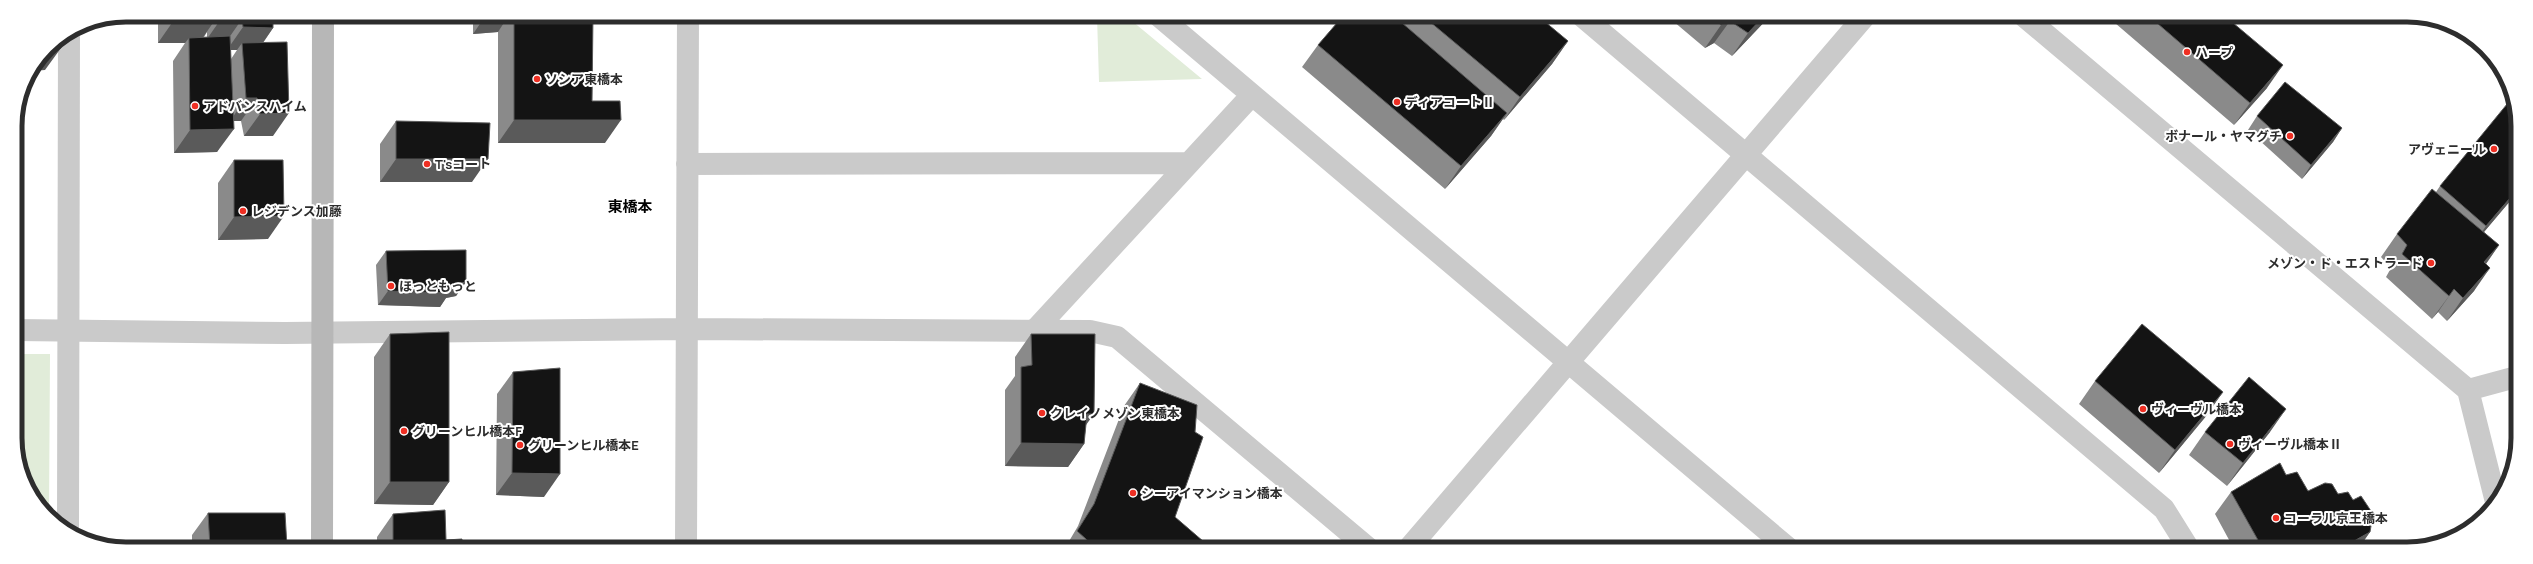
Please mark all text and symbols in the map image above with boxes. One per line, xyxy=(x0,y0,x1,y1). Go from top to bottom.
place label: ハープ xyxy=(2195,43,2233,61)
marker: ハープ xyxy=(2182,47,2192,57)
place label: ソシア東橋本 xyxy=(545,70,623,88)
marker: ソシア東橋本 xyxy=(532,74,542,84)
place label: ディアコートⅡ xyxy=(1405,93,1495,111)
place label: アドバンスハイム xyxy=(203,97,307,115)
marker: ディアコートⅡ xyxy=(1392,97,1402,107)
marker: アドバンスハイム xyxy=(190,101,200,111)
place label: ボナール・ヤマグチ xyxy=(2165,127,2282,145)
marker: ボナール・ヤマグチ xyxy=(2285,131,2295,141)
place label: アヴェニール xyxy=(2408,140,2486,158)
marker: アヴェニール xyxy=(2489,144,2499,154)
place label: T'sコート xyxy=(435,155,491,173)
marker: T'sコート xyxy=(422,159,432,169)
district label: 東橋本 xyxy=(607,196,653,217)
place label: レジデンス加藤 xyxy=(251,202,342,220)
marker: レジデンス加藤 xyxy=(238,206,248,216)
place label: メゾン・ド・エストラード xyxy=(2267,254,2423,272)
marker: メゾン・ド・エストラード xyxy=(2426,258,2436,268)
place label: ほっともっと xyxy=(399,277,477,295)
marker: ほっともっと xyxy=(386,281,396,291)
place label: ヴィーヴル橋本 xyxy=(2151,400,2242,418)
place label: クレイノメゾン東橋本 xyxy=(1050,404,1180,422)
marker: ヴィーヴル橋本 xyxy=(2138,404,2148,414)
marker: クレイノメゾン東橋本 xyxy=(1037,408,1047,418)
place label: グリーンヒル橋本F xyxy=(412,422,522,440)
marker: グリーンヒル橋本F xyxy=(399,426,409,436)
place label: ヴィーヴル橋本Ⅱ xyxy=(2238,435,2342,453)
place label: グリーンヒル橋本E xyxy=(528,436,639,454)
marker: ヴィーヴル橋本Ⅱ xyxy=(2225,439,2235,449)
marker: グリーンヒル橋本E xyxy=(515,440,525,450)
place label: シーアイマンション橋本 xyxy=(1141,484,1283,502)
marker: シーアイマンション橋本 xyxy=(1128,488,1138,498)
place label: コーラル京王橋本 xyxy=(2284,509,2388,527)
marker: コーラル京王橋本 xyxy=(2271,513,2281,523)

